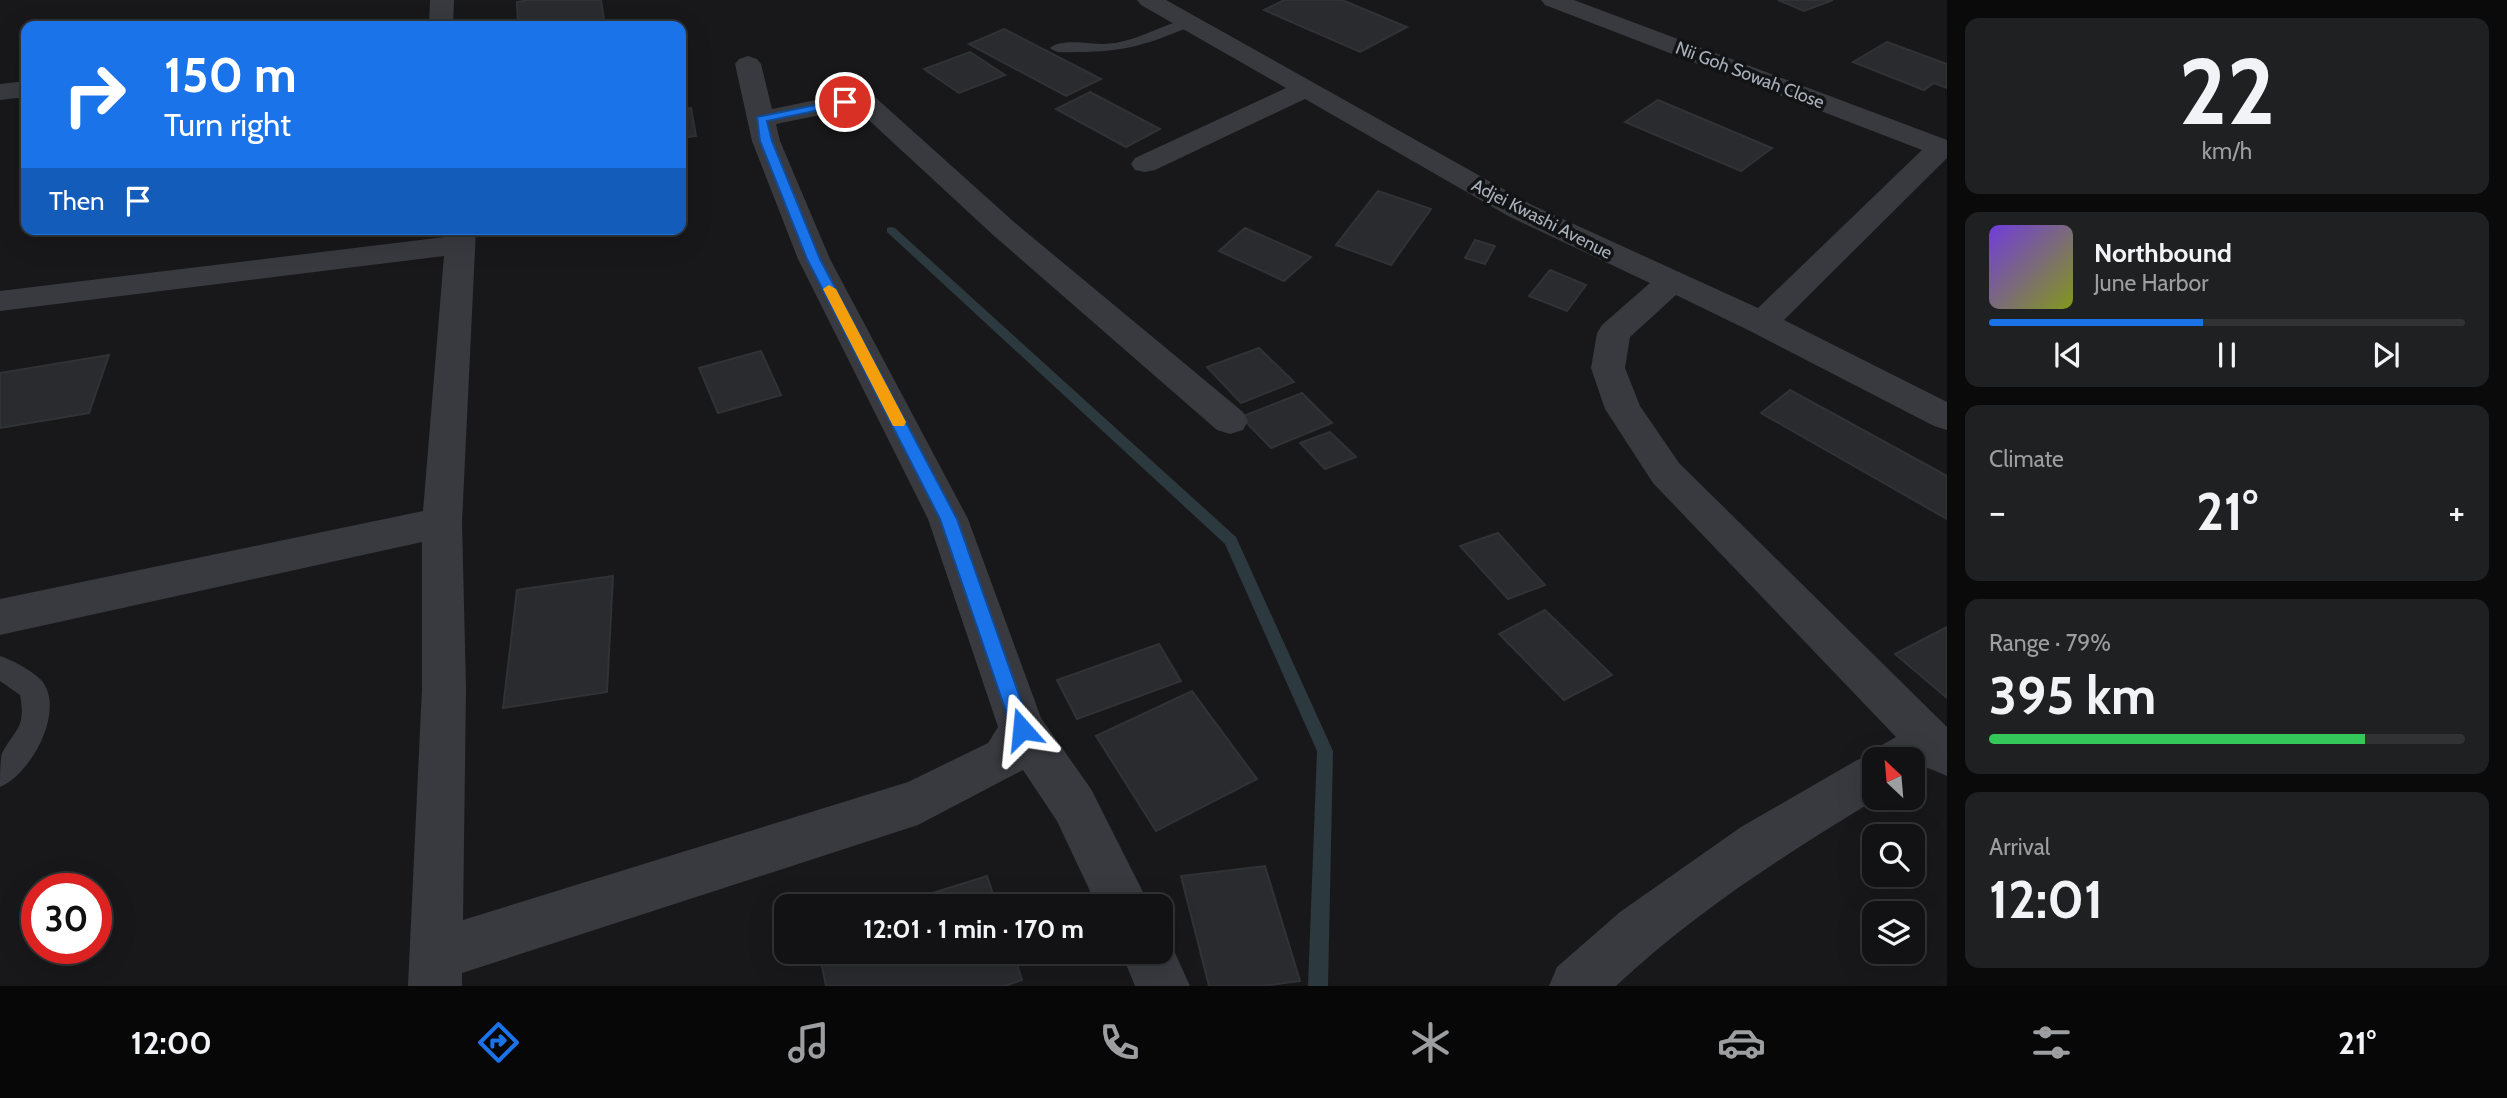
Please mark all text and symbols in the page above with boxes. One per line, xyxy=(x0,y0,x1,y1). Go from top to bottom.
text: 22 xyxy=(2179,36,2275,147)
street label: Nii Goh Sowah Close xyxy=(1673,37,1827,113)
text: 150 m xyxy=(164,45,297,104)
icon: right xyxy=(49,49,140,140)
pin xyxy=(815,72,875,132)
icon: arrive xyxy=(826,83,864,121)
text: Turn right xyxy=(164,105,291,144)
text: km/h xyxy=(2202,137,2252,165)
street label: Adjei Kwashi Avenue xyxy=(1468,174,1616,264)
icon: arrive xyxy=(119,182,157,220)
text: Then xyxy=(49,185,105,217)
text: Northbound xyxy=(2094,237,2232,269)
text: June Harbor xyxy=(2094,269,2208,297)
icon: previous xyxy=(2049,336,2087,374)
icon: pause xyxy=(2208,336,2246,374)
icon: next xyxy=(2367,336,2405,374)
text: Climate xyxy=(1989,445,2064,473)
text: 21° xyxy=(2196,480,2258,543)
text: − xyxy=(1989,488,2006,535)
text: + xyxy=(2448,488,2465,535)
text: Range · 79% xyxy=(1989,629,2111,657)
text: 395 km xyxy=(1989,664,2156,727)
position arrow xyxy=(985,692,1059,766)
north arrow xyxy=(1862,747,1925,810)
map controls xyxy=(1862,747,1925,964)
button: search xyxy=(1862,824,1925,887)
text: Arrival xyxy=(1989,833,2050,861)
text: 12:01 xyxy=(1989,868,2103,931)
speed limit sign: 30 xyxy=(21,873,112,964)
button: layers xyxy=(1862,901,1925,964)
text: 12:01 · 1 min · 170 m xyxy=(863,913,1084,945)
icon: directions xyxy=(474,1018,523,1067)
icon: music xyxy=(784,1018,833,1067)
icon: phone xyxy=(1095,1018,1144,1067)
icon: climate xyxy=(1406,1018,1455,1067)
icon: car xyxy=(1717,1018,1766,1067)
icon: filters xyxy=(2027,1018,2076,1067)
text: 12:00 xyxy=(131,1023,212,1062)
text: 21° xyxy=(2338,1023,2376,1062)

